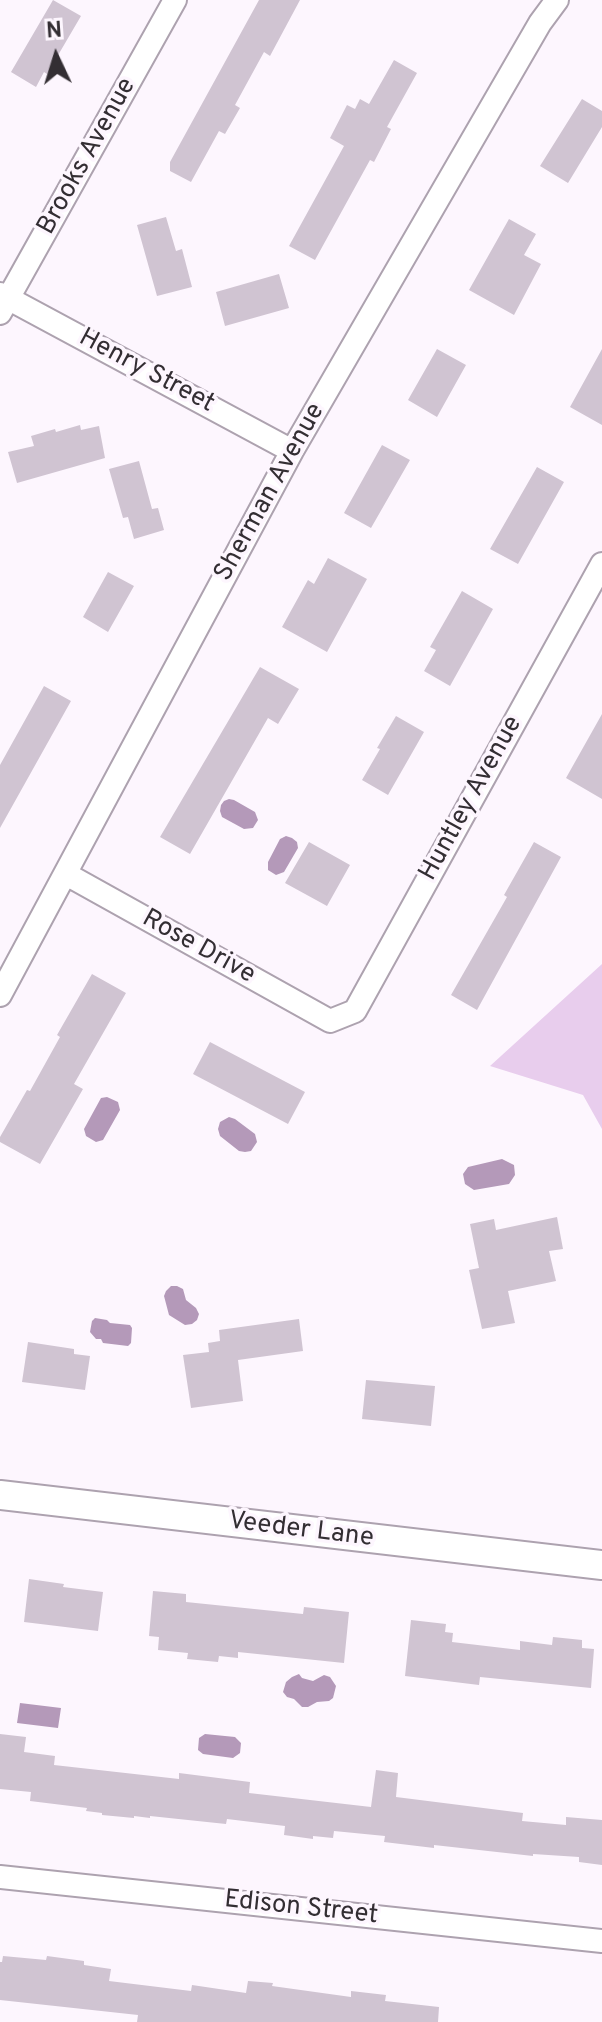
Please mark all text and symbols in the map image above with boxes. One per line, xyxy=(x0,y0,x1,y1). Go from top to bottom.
north arrow xyxy=(16,16,96,96)
text: N xyxy=(45,18,63,46)
street label: Brooks Avenue xyxy=(32,73,144,241)
street label: Henry Street xyxy=(73,323,219,421)
street label: Sherman Avenue xyxy=(209,399,333,587)
street label: Huntley Avenue xyxy=(414,711,530,887)
street label: Rose Drive xyxy=(136,904,260,992)
street label: Veeder Lane xyxy=(227,1507,375,1555)
street label: Edison Street xyxy=(223,1885,379,1933)

